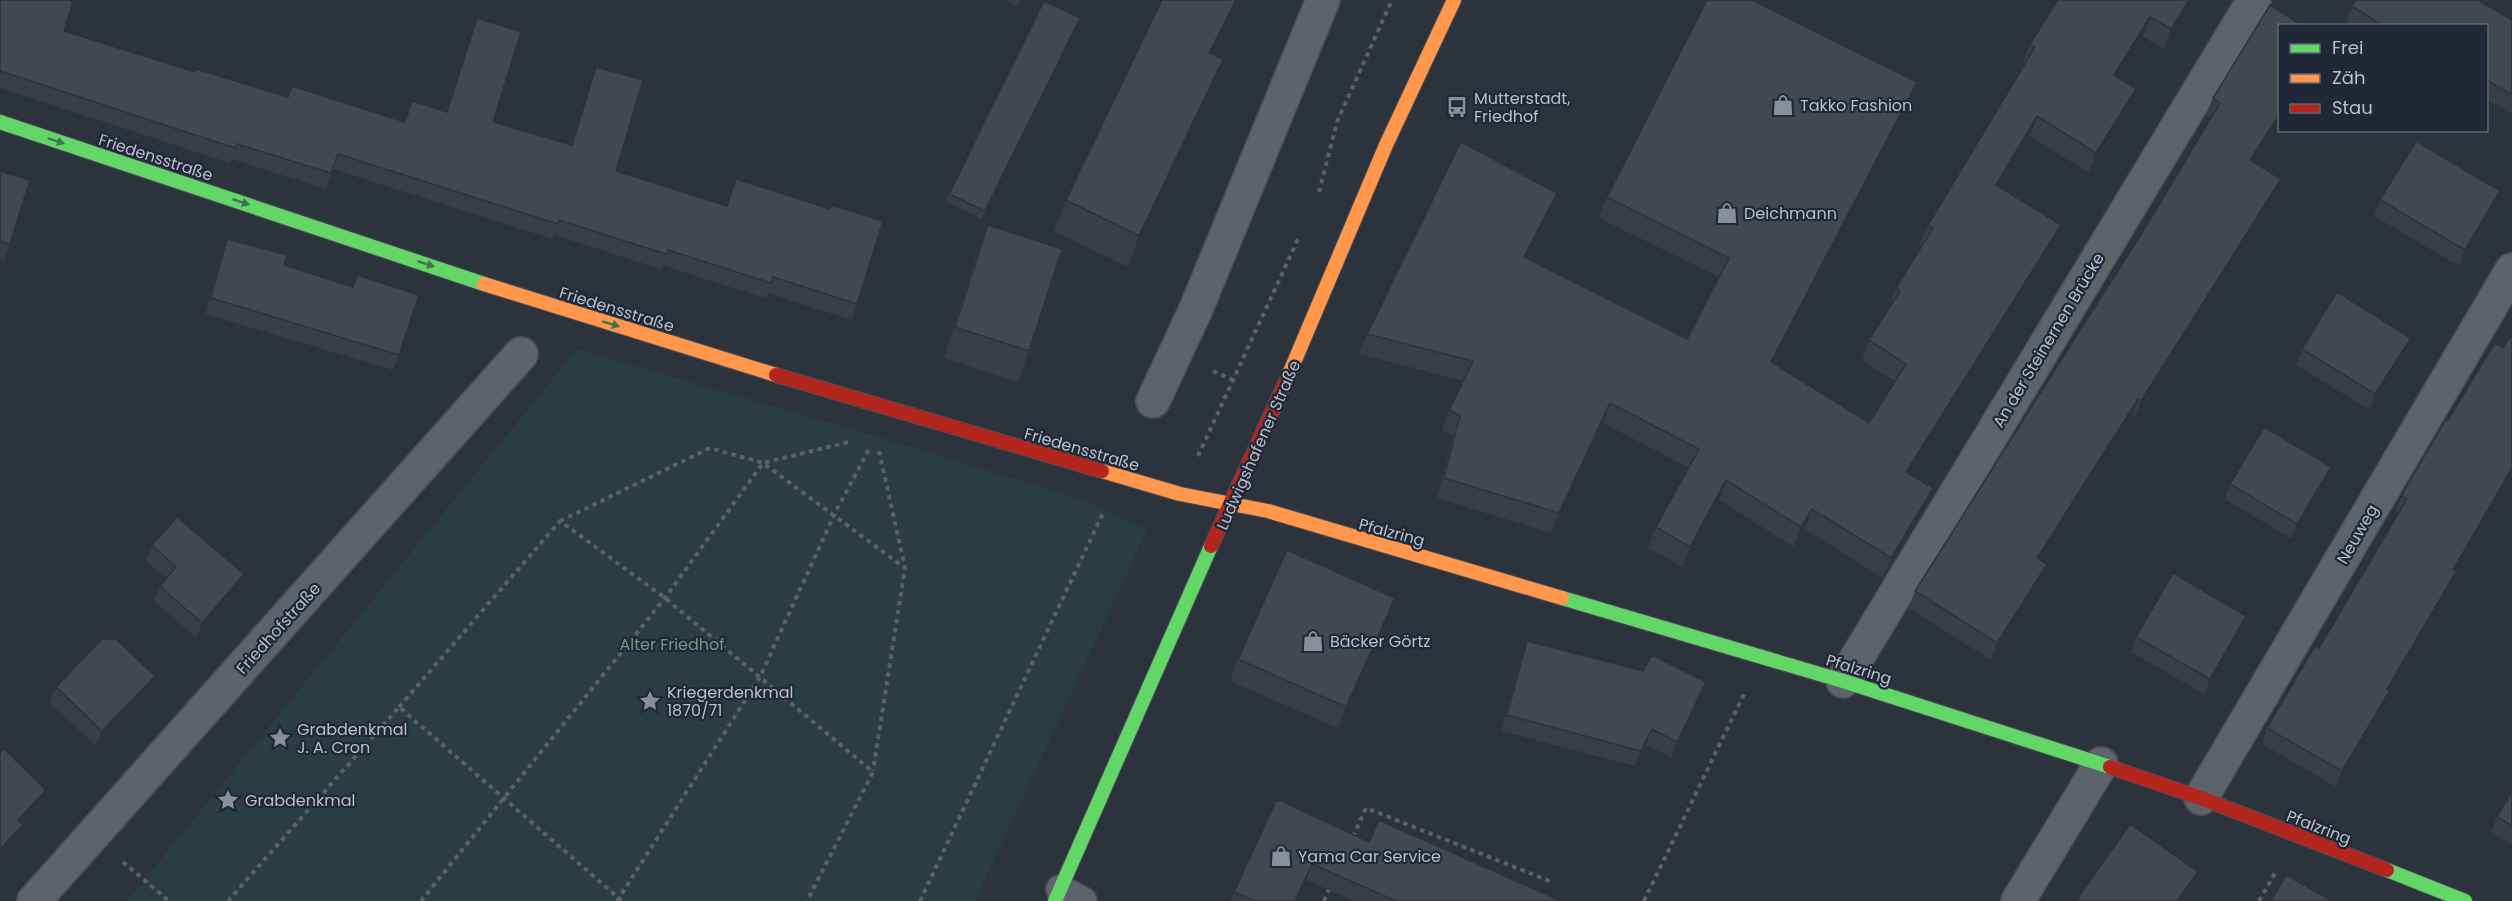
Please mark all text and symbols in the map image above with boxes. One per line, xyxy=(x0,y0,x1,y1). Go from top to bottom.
legend xyxy=(2278,24,2488,132)
text: Frei xyxy=(2332,35,2363,60)
text: Zäh xyxy=(2332,65,2365,90)
place label: Mutterstadt, Friedhof xyxy=(1474,87,1570,128)
shop icon: Takko Fashion xyxy=(1771,93,1795,117)
place label: Takko Fashion xyxy=(1800,94,1912,117)
bus stop icon: Mutterstadt, Friedhof xyxy=(1445,95,1469,119)
text: Stau xyxy=(2332,95,2373,120)
street label: Friedensstraße xyxy=(96,128,216,187)
one-way arrow xyxy=(47,136,65,146)
one-way arrow xyxy=(232,198,250,208)
shop icon: Deichmann xyxy=(1715,201,1739,225)
place label: Deichmann xyxy=(1744,202,1837,225)
street label: An der Steinernen Brücke xyxy=(1987,249,2110,432)
one-way arrow xyxy=(417,259,435,269)
street label: Friedensstraße xyxy=(557,281,677,338)
one-way arrow xyxy=(602,320,620,329)
street label: Ludwigshafener Straße xyxy=(1211,357,1306,534)
street label: Friedensstraße xyxy=(1021,422,1142,477)
street label: Neuweg xyxy=(2331,500,2384,568)
street label: Pfalzring xyxy=(1356,513,1427,552)
street label: Friedhofstraße xyxy=(231,577,326,679)
shop icon: Bäcker Görtz xyxy=(1301,629,1325,653)
place label: Bäcker Görtz xyxy=(1330,630,1431,653)
park label: Alter Friedhof xyxy=(619,633,725,656)
street label: Pfalzring xyxy=(1823,649,1895,690)
place label: Kriegerdenkmal 1870/71 xyxy=(667,681,794,722)
place icon: Kriegerdenkmal 1870/71 xyxy=(638,689,662,713)
place label: Grabdenkmal J. A. Cron xyxy=(297,718,408,759)
place icon: Grabdenkmal J. A. Cron xyxy=(268,726,292,750)
place icon: Grabdenkmal xyxy=(216,788,240,812)
place label: Grabdenkmal xyxy=(245,789,356,812)
street label: Pfalzring xyxy=(2283,805,2354,850)
shop icon: Yama Car Service xyxy=(1269,844,1293,868)
place label: Yama Car Service xyxy=(1298,845,1441,868)

